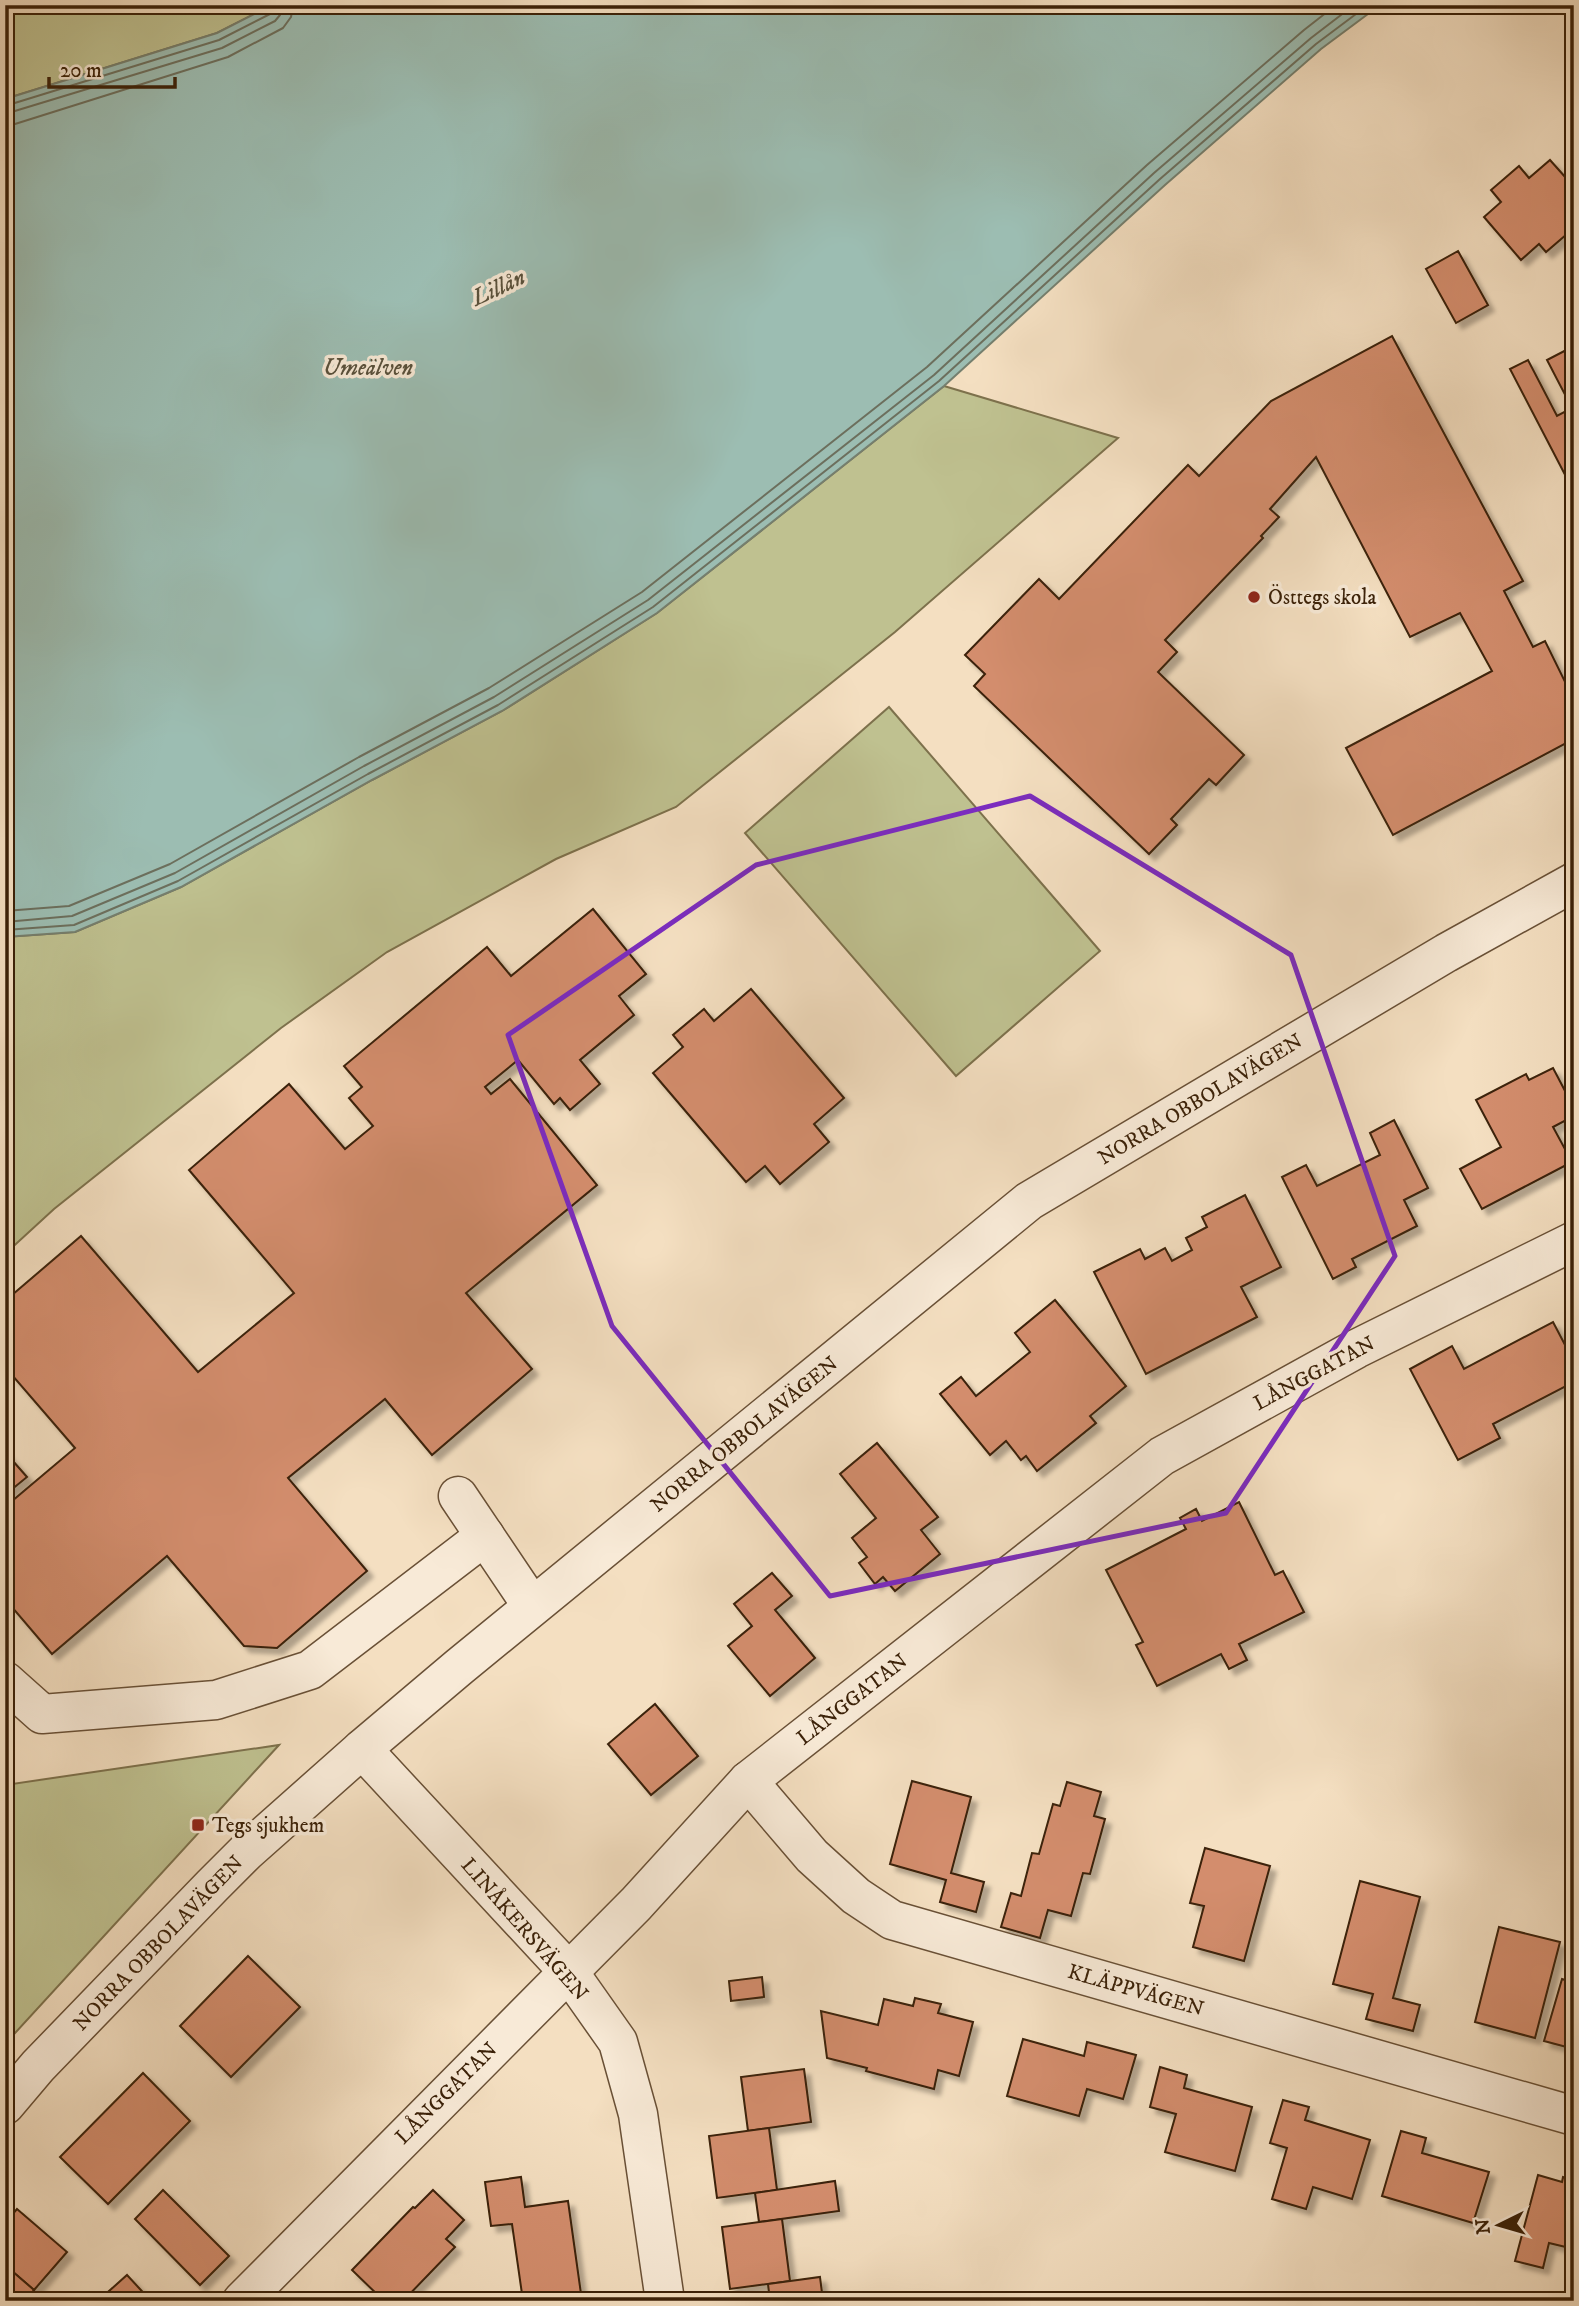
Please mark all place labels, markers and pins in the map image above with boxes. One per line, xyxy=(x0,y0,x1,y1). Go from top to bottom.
place label: Östtegs skola xyxy=(1268,584,1376,611)
marker: Östtegs skola xyxy=(1246,589,1262,605)
place label: Tegs sjukhem xyxy=(212,1813,324,1839)
marker: Tegs sjukhem xyxy=(190,1817,206,1833)

